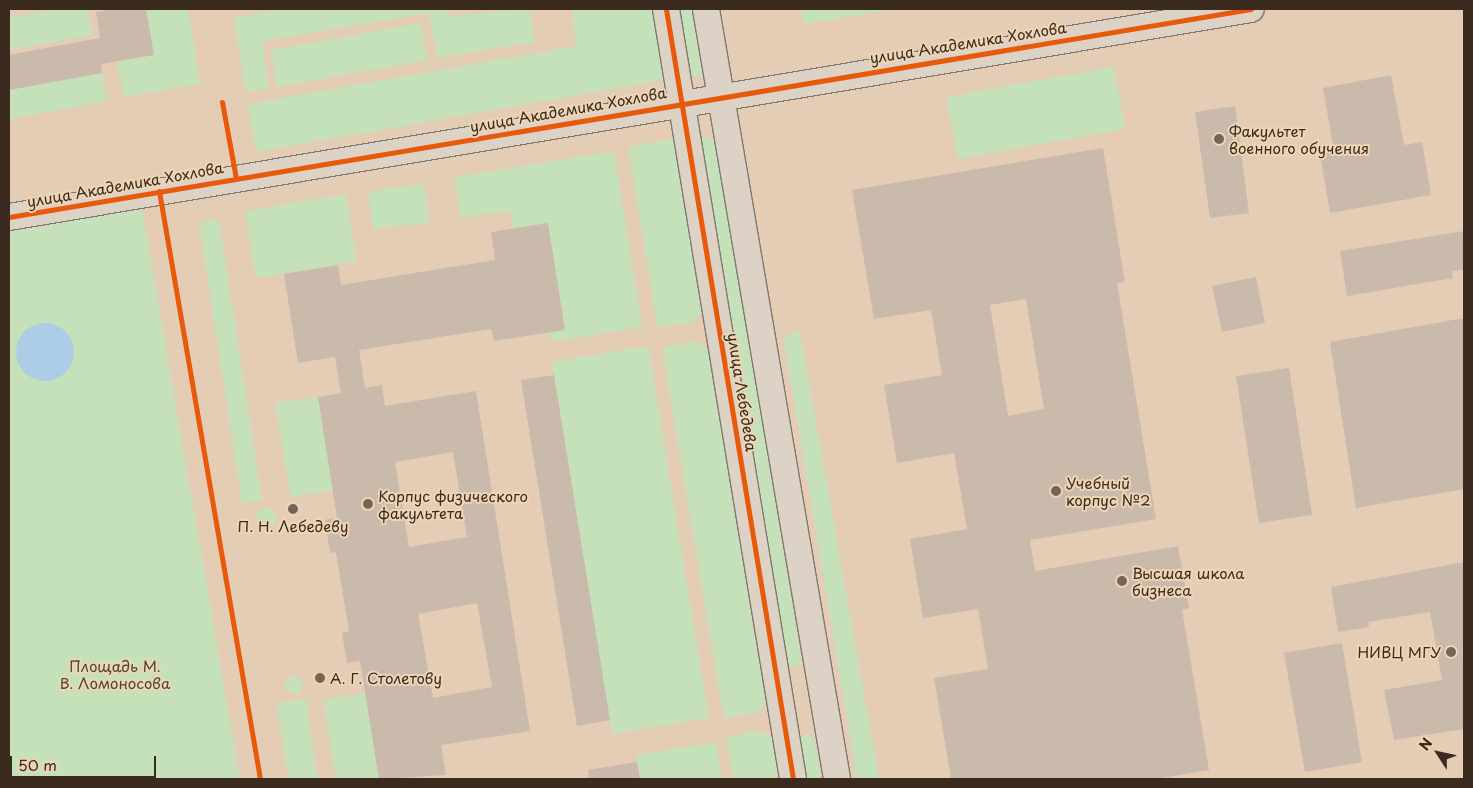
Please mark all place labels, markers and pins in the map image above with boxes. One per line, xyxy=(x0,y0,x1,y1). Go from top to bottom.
place label: Факультет военного обучения xyxy=(1229,121,1370,156)
marker: Факультет военного обучения xyxy=(1213,133,1225,145)
place label: Учебный корпус №2 xyxy=(1066,473,1151,508)
marker: Учебный корпус №2 xyxy=(1050,485,1062,497)
place label: Корпус физического факультета xyxy=(378,486,529,521)
marker: Корпус физического факультета xyxy=(362,498,374,510)
marker: П. Н. Лебедеву xyxy=(287,503,299,515)
place label: П. Н. Лебедеву xyxy=(237,517,349,535)
place label: Высшая школа бизнеса xyxy=(1132,563,1245,598)
marker: Высшая школа бизнеса xyxy=(1116,575,1128,587)
place label: НИВЦ МГУ xyxy=(1357,643,1441,661)
marker: НИВЦ МГУ xyxy=(1445,646,1457,658)
place label: А. Г. Столетову xyxy=(330,669,442,687)
marker: А. Г. Столетову xyxy=(314,672,326,684)

